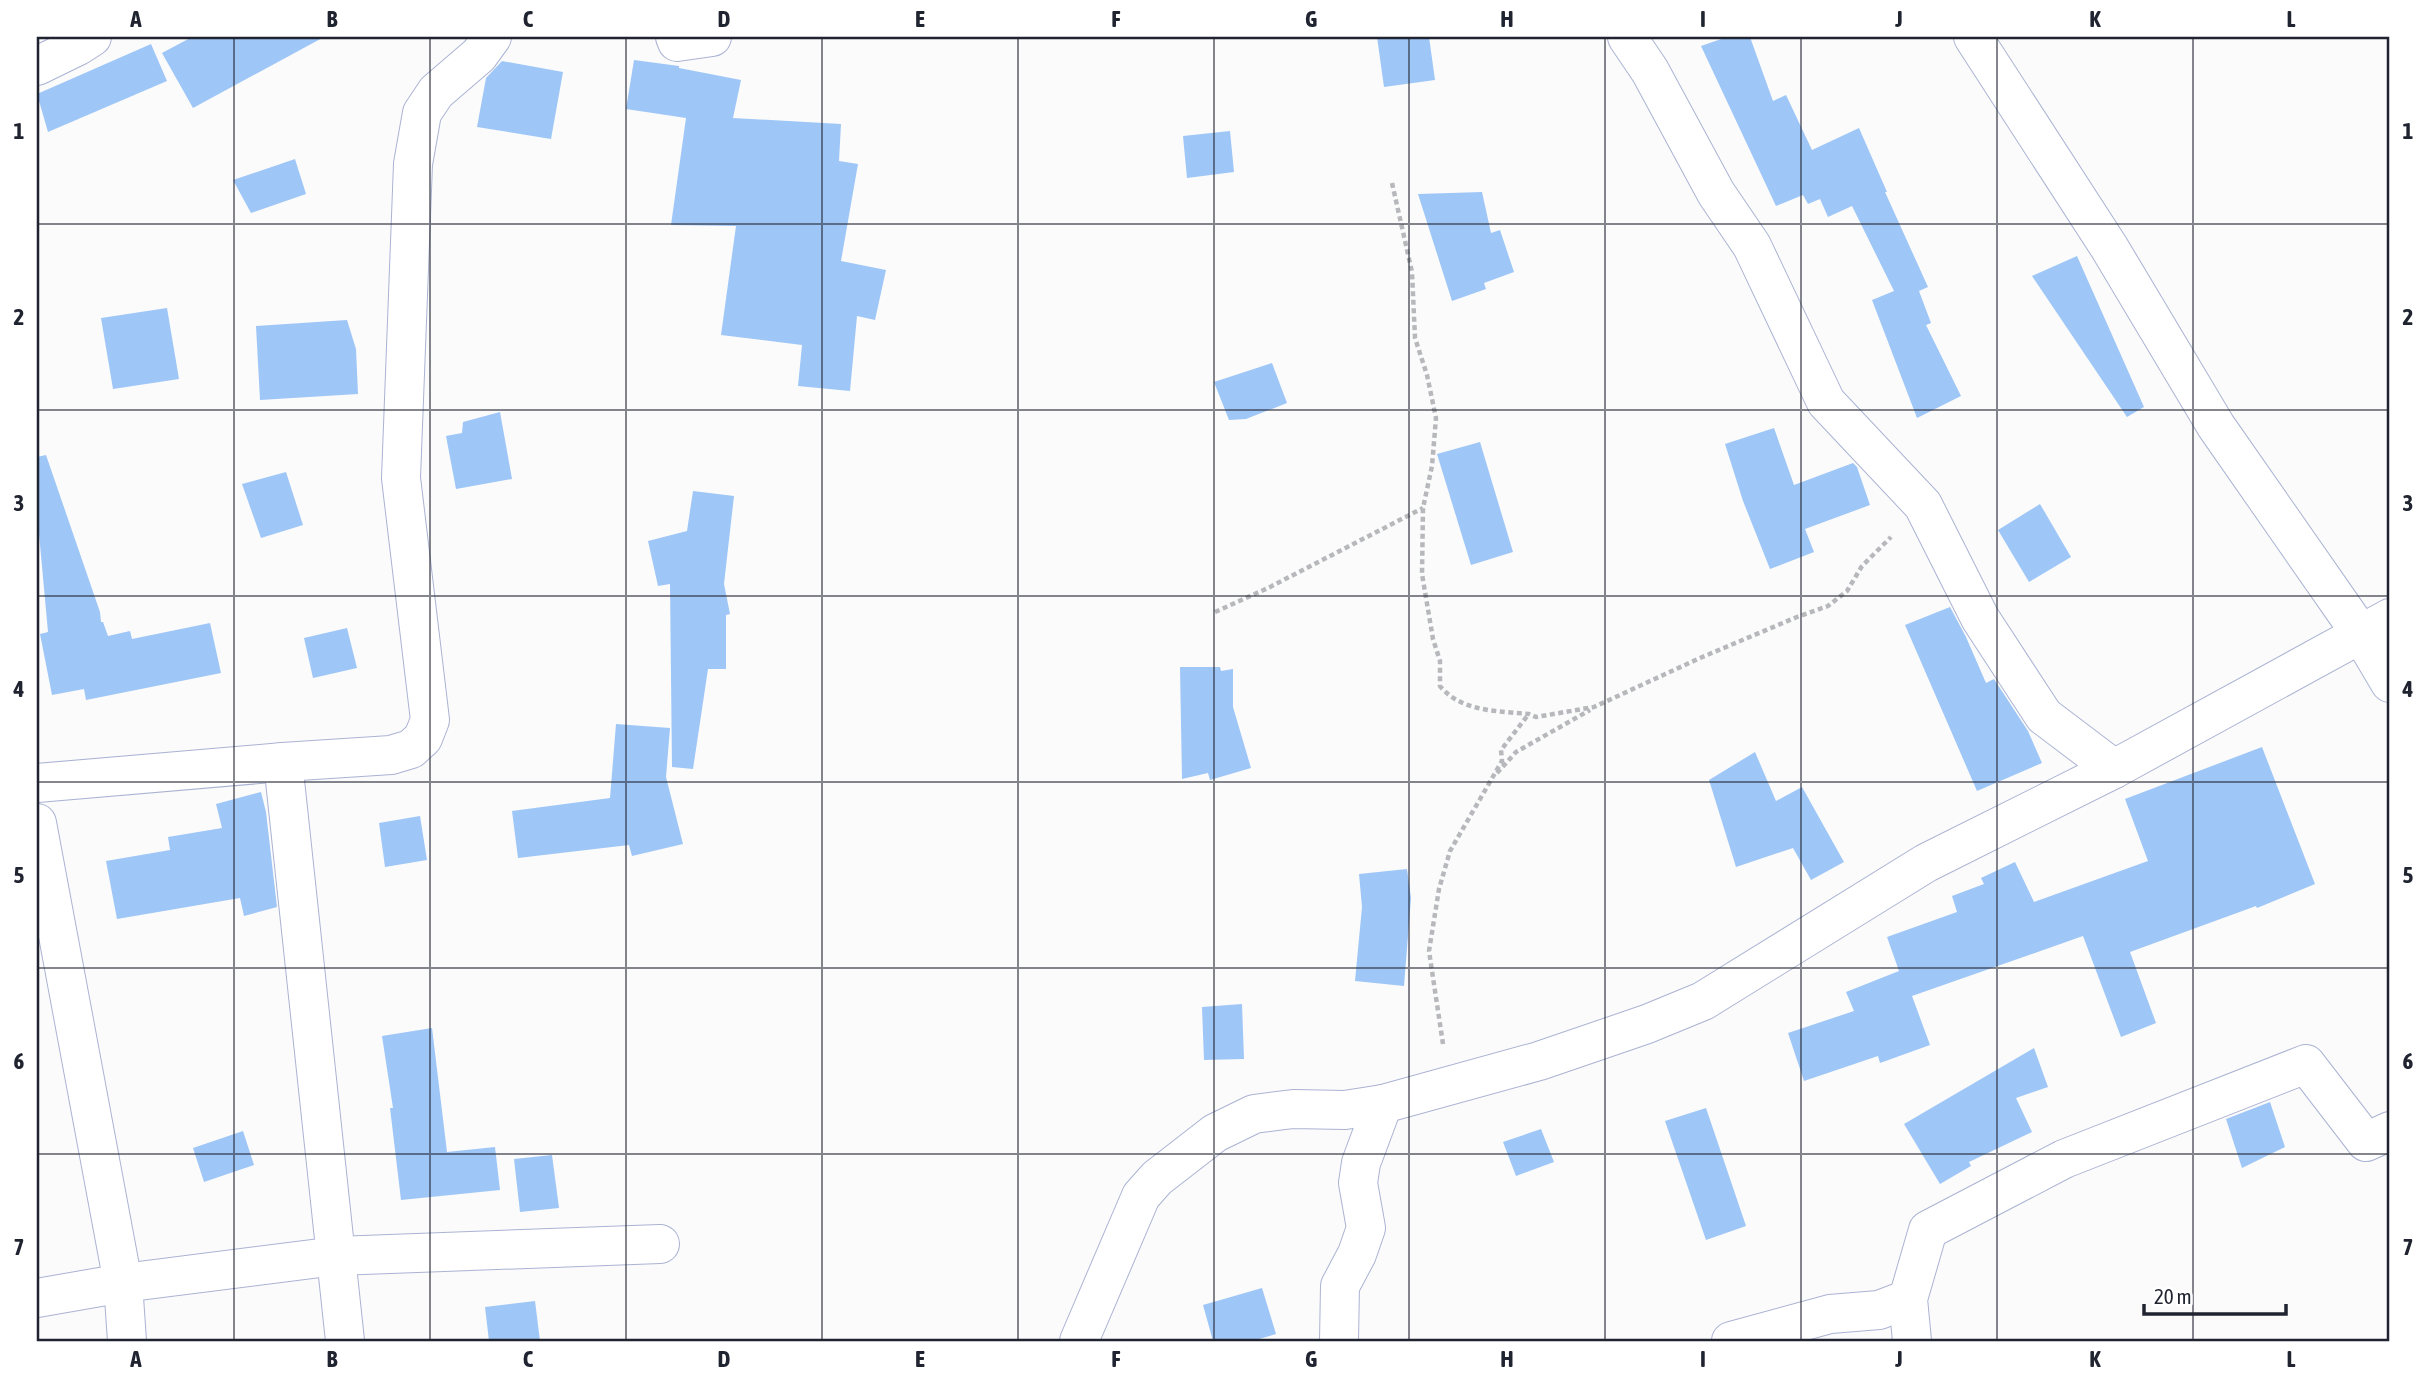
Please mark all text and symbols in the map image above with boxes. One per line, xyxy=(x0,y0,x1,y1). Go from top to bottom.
text: A xyxy=(129,6,142,32)
text: B xyxy=(327,6,338,32)
text: C xyxy=(523,6,534,32)
text: D xyxy=(718,6,731,32)
text: E xyxy=(915,6,925,32)
text: F xyxy=(1111,6,1121,32)
text: G xyxy=(1305,6,1317,32)
text: H xyxy=(1500,6,1514,32)
text: I xyxy=(1700,6,1706,32)
text: J xyxy=(1894,6,1903,32)
text: K xyxy=(2089,6,2101,32)
text: L xyxy=(2287,6,2296,32)
text: 1 xyxy=(14,118,25,144)
text: 1 xyxy=(2403,118,2414,144)
text: 2 xyxy=(14,304,24,330)
text: 2 xyxy=(2403,304,2413,330)
text: 3 xyxy=(14,490,24,516)
text: 3 xyxy=(2403,490,2413,516)
text: 4 xyxy=(13,676,25,702)
text: 4 xyxy=(2402,676,2414,702)
text: 5 xyxy=(14,862,25,888)
text: 5 xyxy=(2403,862,2414,888)
text: 6 xyxy=(14,1048,25,1074)
text: 6 xyxy=(2403,1048,2414,1074)
text: 7 xyxy=(14,1234,24,1260)
text: 7 xyxy=(2403,1234,2413,1260)
scale bar xyxy=(2144,1273,2285,1317)
text: 20 m xyxy=(2154,1284,2192,1308)
text: A xyxy=(129,1346,142,1372)
text: B xyxy=(327,1346,338,1372)
text: C xyxy=(523,1346,534,1372)
text: D xyxy=(718,1346,731,1372)
text: E xyxy=(915,1346,925,1372)
text: F xyxy=(1111,1346,1121,1372)
text: G xyxy=(1305,1346,1317,1372)
text: H xyxy=(1500,1346,1514,1372)
text: I xyxy=(1700,1346,1706,1372)
text: J xyxy=(1894,1346,1903,1372)
text: K xyxy=(2089,1346,2101,1372)
text: L xyxy=(2287,1346,2296,1372)

